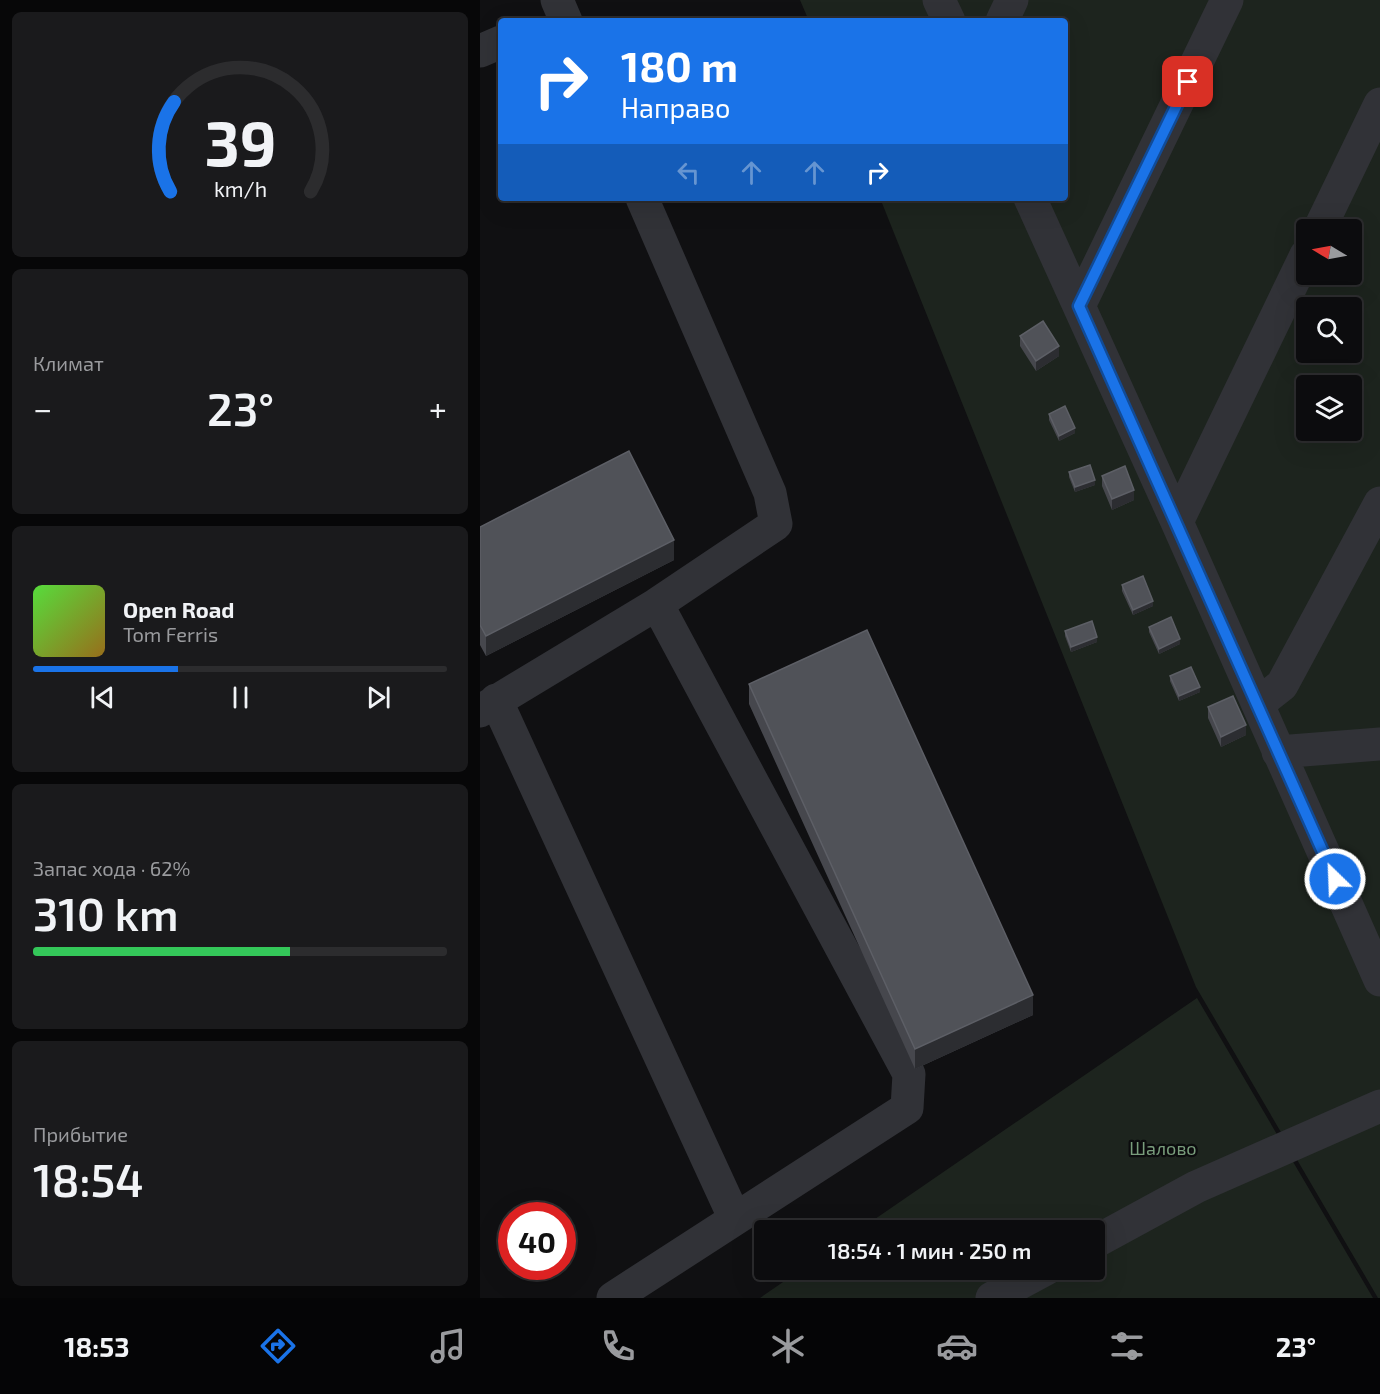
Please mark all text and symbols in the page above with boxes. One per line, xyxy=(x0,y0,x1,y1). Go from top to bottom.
text: 180 m xyxy=(621,40,738,90)
icon: right xyxy=(522,42,600,120)
pin xyxy=(1162,56,1213,107)
icon: arrive xyxy=(1171,65,1204,98)
text: Направо xyxy=(621,91,730,123)
text: 39 xyxy=(204,104,276,179)
icon: left xyxy=(672,156,705,189)
icon: ahead xyxy=(735,156,768,189)
icon: ahead xyxy=(798,156,831,189)
icon: right xyxy=(861,156,894,189)
text: km/h xyxy=(213,176,267,201)
north arrow xyxy=(1296,219,1362,285)
map controls xyxy=(1296,219,1362,441)
button: search xyxy=(1296,297,1362,363)
text: Климат xyxy=(33,351,104,375)
button: layers xyxy=(1296,375,1362,441)
text: 23° xyxy=(207,381,274,435)
text: − xyxy=(33,388,52,428)
text: + xyxy=(429,388,447,428)
text: Open Road xyxy=(123,596,235,622)
text: Tom Ferris xyxy=(123,622,218,646)
icon: previous xyxy=(86,681,119,714)
icon: pause xyxy=(224,681,257,714)
icon: next xyxy=(362,681,395,714)
position arrow xyxy=(1303,847,1367,911)
text: Запас хода · 62% xyxy=(33,856,190,880)
text: 310 km xyxy=(33,886,179,940)
text: Прибытие xyxy=(33,1122,128,1146)
park label: Шалово xyxy=(1129,1137,1197,1159)
text: 18:54 xyxy=(33,1152,143,1206)
speed limit sign: 40 xyxy=(498,1202,576,1280)
text: 18:54 · 1 мин · 250 m xyxy=(828,1237,1031,1263)
icon: directions xyxy=(257,1325,299,1367)
icon: music xyxy=(427,1325,469,1367)
icon: phone xyxy=(597,1325,639,1367)
icon: climate xyxy=(767,1325,809,1367)
icon: car xyxy=(936,1325,978,1367)
icon: filters xyxy=(1106,1325,1148,1367)
text: 18:53 xyxy=(64,1330,130,1362)
text: 23° xyxy=(1276,1330,1316,1362)

